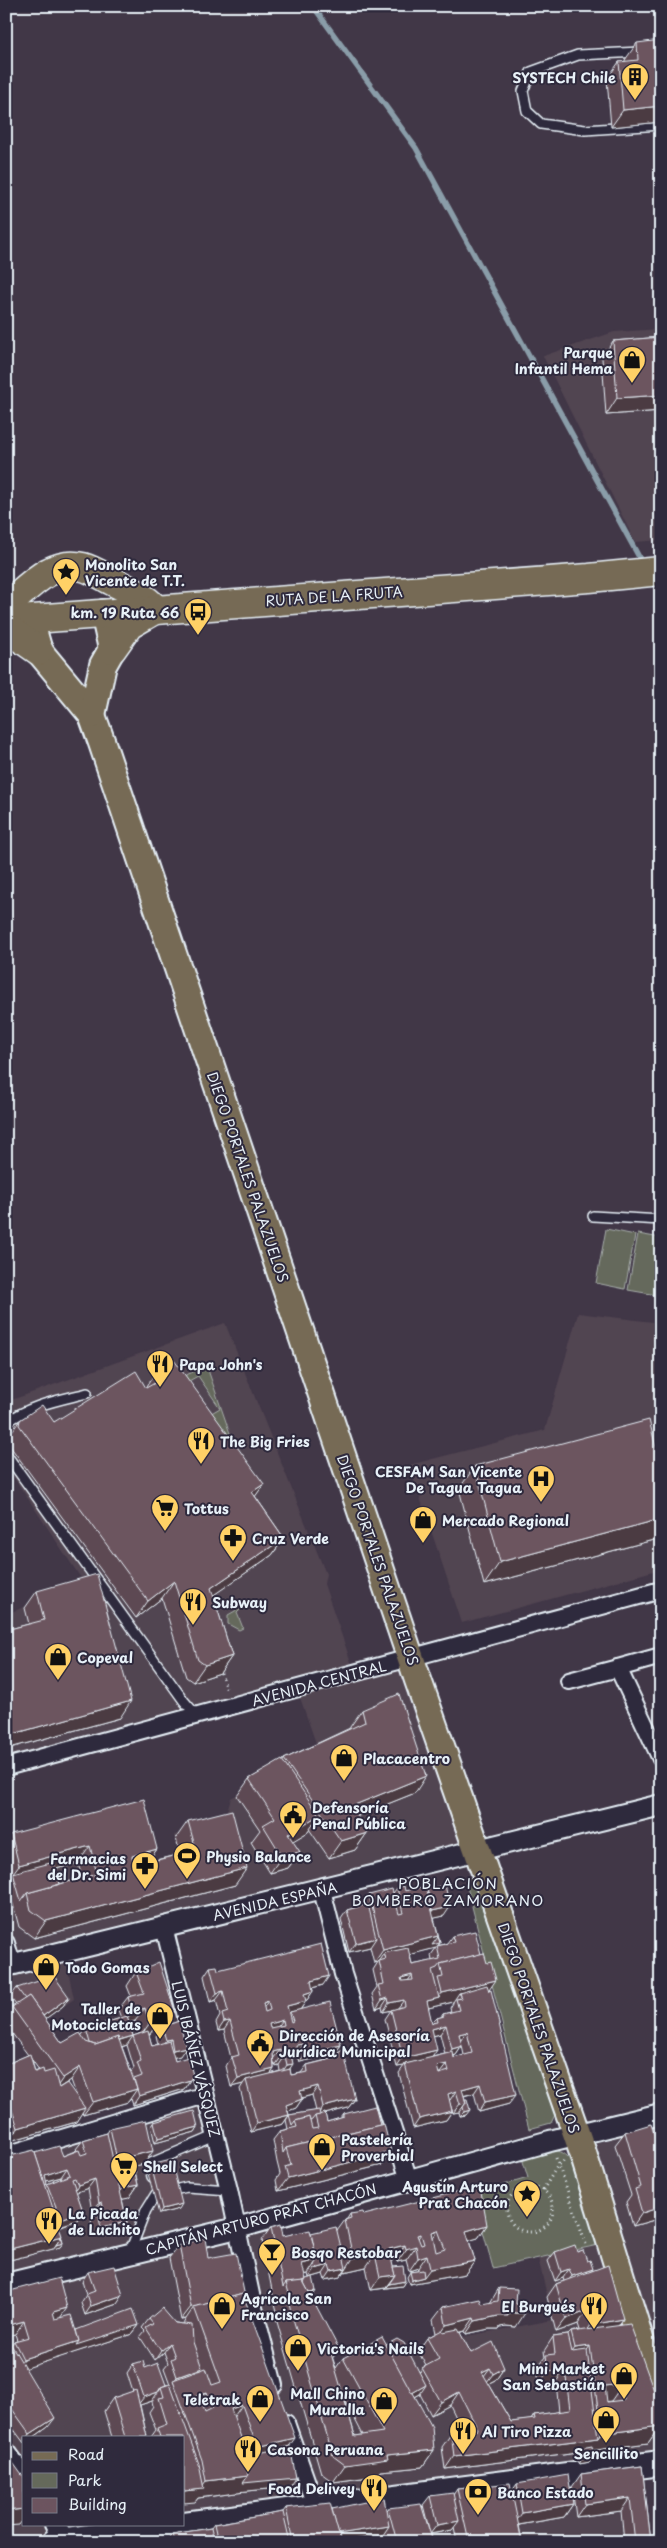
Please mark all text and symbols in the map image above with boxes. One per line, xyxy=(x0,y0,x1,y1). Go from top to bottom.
building icon: SYSTECH Chile xyxy=(620,62,650,101)
place label: SYSTECH Chile xyxy=(512,67,616,88)
place label: Parque Infantil Hema xyxy=(515,342,614,379)
shop icon: Parque Infantil Hema xyxy=(617,345,647,384)
place label: Monolito San Vicente de T.T. xyxy=(85,554,185,591)
place icon: Monolito San Vicente de T.T. xyxy=(51,557,81,596)
street label: RUTA DE LA FRUTA xyxy=(265,581,403,611)
bus stop icon: km. 19 Ruta 66 xyxy=(183,597,213,636)
place label: km. 19 Ruta 66 xyxy=(71,602,179,623)
street label: DIEGO PORTALES PALAZUELOS xyxy=(202,1069,294,1285)
restaurant icon: Papa John's xyxy=(145,1349,175,1388)
place label: Papa John's xyxy=(179,1354,263,1375)
restaurant icon: The Big Fries xyxy=(186,1426,216,1465)
place label: The Big Fries xyxy=(220,1431,310,1452)
street label: DIEGO PORTALES PALAZUELOS xyxy=(332,1452,424,1668)
place label: CESFAM San Vicente De Tagua Tagua xyxy=(375,1461,522,1498)
hospital icon: CESFAM San Vicente De Tagua Tagua xyxy=(526,1464,556,1503)
supermarket icon: Tottus xyxy=(150,1493,180,1532)
place label: Tottus xyxy=(184,1498,229,1519)
shop icon: Mercado Regional xyxy=(408,1505,438,1544)
place label: Mercado Regional xyxy=(442,1510,569,1531)
pharmacy icon: Cruz Verde xyxy=(218,1523,248,1562)
place label: Cruz Verde xyxy=(252,1528,329,1549)
restaurant icon: Subway xyxy=(178,1587,208,1626)
place label: Subway xyxy=(212,1592,267,1613)
shop icon: Copeval xyxy=(43,1642,73,1681)
place label: Copeval xyxy=(77,1647,133,1668)
street label: AVENIDA CENTRAL xyxy=(249,1655,389,1711)
shop icon: Placacentro xyxy=(329,1743,359,1782)
place label: Placacentro xyxy=(363,1748,450,1769)
place label: Defensoría Penal Pública xyxy=(312,1797,406,1834)
public building icon: Defensoría Penal Pública xyxy=(278,1800,308,1839)
sports icon: Physio Balance xyxy=(172,1841,202,1880)
place label: Physio Balance xyxy=(206,1846,312,1867)
place label: Farmacias del Dr. Simi xyxy=(47,1848,126,1885)
pharmacy icon: Farmacias del Dr. Simi xyxy=(130,1851,160,1890)
district label: POBLACIÓN BOMBERO ZAMORANO xyxy=(352,1871,544,1911)
street label: AVENIDA ESPAÑA xyxy=(211,1876,340,1926)
street label: DIEGO PORTALES PALAZUELOS xyxy=(493,1920,585,2136)
shop icon: Todo Gomas xyxy=(31,1952,61,1991)
place label: Todo Gomas xyxy=(65,1957,150,1978)
street label: LUIS IBÁÑEZ VÁSQUEZ xyxy=(166,1979,226,2139)
place label: Taller de Motocicletas xyxy=(51,1998,141,2035)
shop icon: Taller de Motocicletas xyxy=(145,2001,175,2040)
place label: Dirección de Asesoría Jurídica Municipal xyxy=(279,2025,430,2062)
public building icon: Dirección de Asesoría Jurídica Municipal xyxy=(245,2028,275,2067)
place label: Pastelería Proverbial xyxy=(341,2129,414,2166)
shop icon: Pastelería Proverbial xyxy=(307,2132,337,2171)
supermarket icon: Shell Select xyxy=(109,2151,139,2190)
place label: Shell Select xyxy=(143,2156,224,2177)
place label: Agustín Arturo Prat Chacón xyxy=(401,2176,508,2213)
street label: CAPITÁN ARTURO PRAT CHACÓN xyxy=(143,2178,379,2260)
place icon: Agustín Arturo Prat Chacón xyxy=(512,2179,542,2218)
place label: La Picada de Luchito xyxy=(68,2203,140,2240)
restaurant icon: La Picada de Luchito xyxy=(34,2206,64,2245)
bar icon: Bosqo Restobar xyxy=(257,2237,287,2276)
place label: Bosqo Restobar xyxy=(291,2242,402,2263)
place label: Agrícola San Francisco xyxy=(241,2288,332,2325)
shop icon: Agrícola San Francisco xyxy=(207,2291,237,2330)
restaurant icon: El Burgués xyxy=(579,2291,609,2330)
place label: El Burgués xyxy=(501,2296,575,2317)
shop icon: Victoria's Nails xyxy=(283,2333,313,2372)
place label: Victoria's Nails xyxy=(317,2338,424,2359)
place label: Mini Market San Sebastián xyxy=(503,2358,605,2395)
shop icon: Mini Market San Sebastián xyxy=(609,2361,639,2400)
place label: Mall Chino Muralla xyxy=(290,2383,366,2420)
shop icon: Teletrak xyxy=(245,2384,275,2423)
shop icon: Mall Chino Muralla xyxy=(369,2386,399,2425)
place label: Teletrak xyxy=(183,2389,242,2410)
shop icon: Sencillito xyxy=(591,2405,621,2444)
restaurant icon: Al Tiro Pizza xyxy=(448,2416,478,2455)
place label: Al Tiro Pizza xyxy=(481,2421,572,2442)
restaurant icon: Casona Peruana xyxy=(233,2434,263,2473)
legend xyxy=(22,2436,185,2526)
place label: Casona Peruana xyxy=(267,2439,384,2460)
text: Road xyxy=(68,2442,104,2465)
place label: Sencillito xyxy=(574,2443,638,2464)
text: Park xyxy=(68,2468,102,2491)
restaurant icon: Food Delivey xyxy=(359,2473,389,2512)
bank icon: Banco Estado xyxy=(463,2477,493,2516)
place label: Food Delivey xyxy=(268,2478,355,2499)
place label: Banco Estado xyxy=(497,2482,594,2503)
text: Building xyxy=(68,2492,127,2515)

